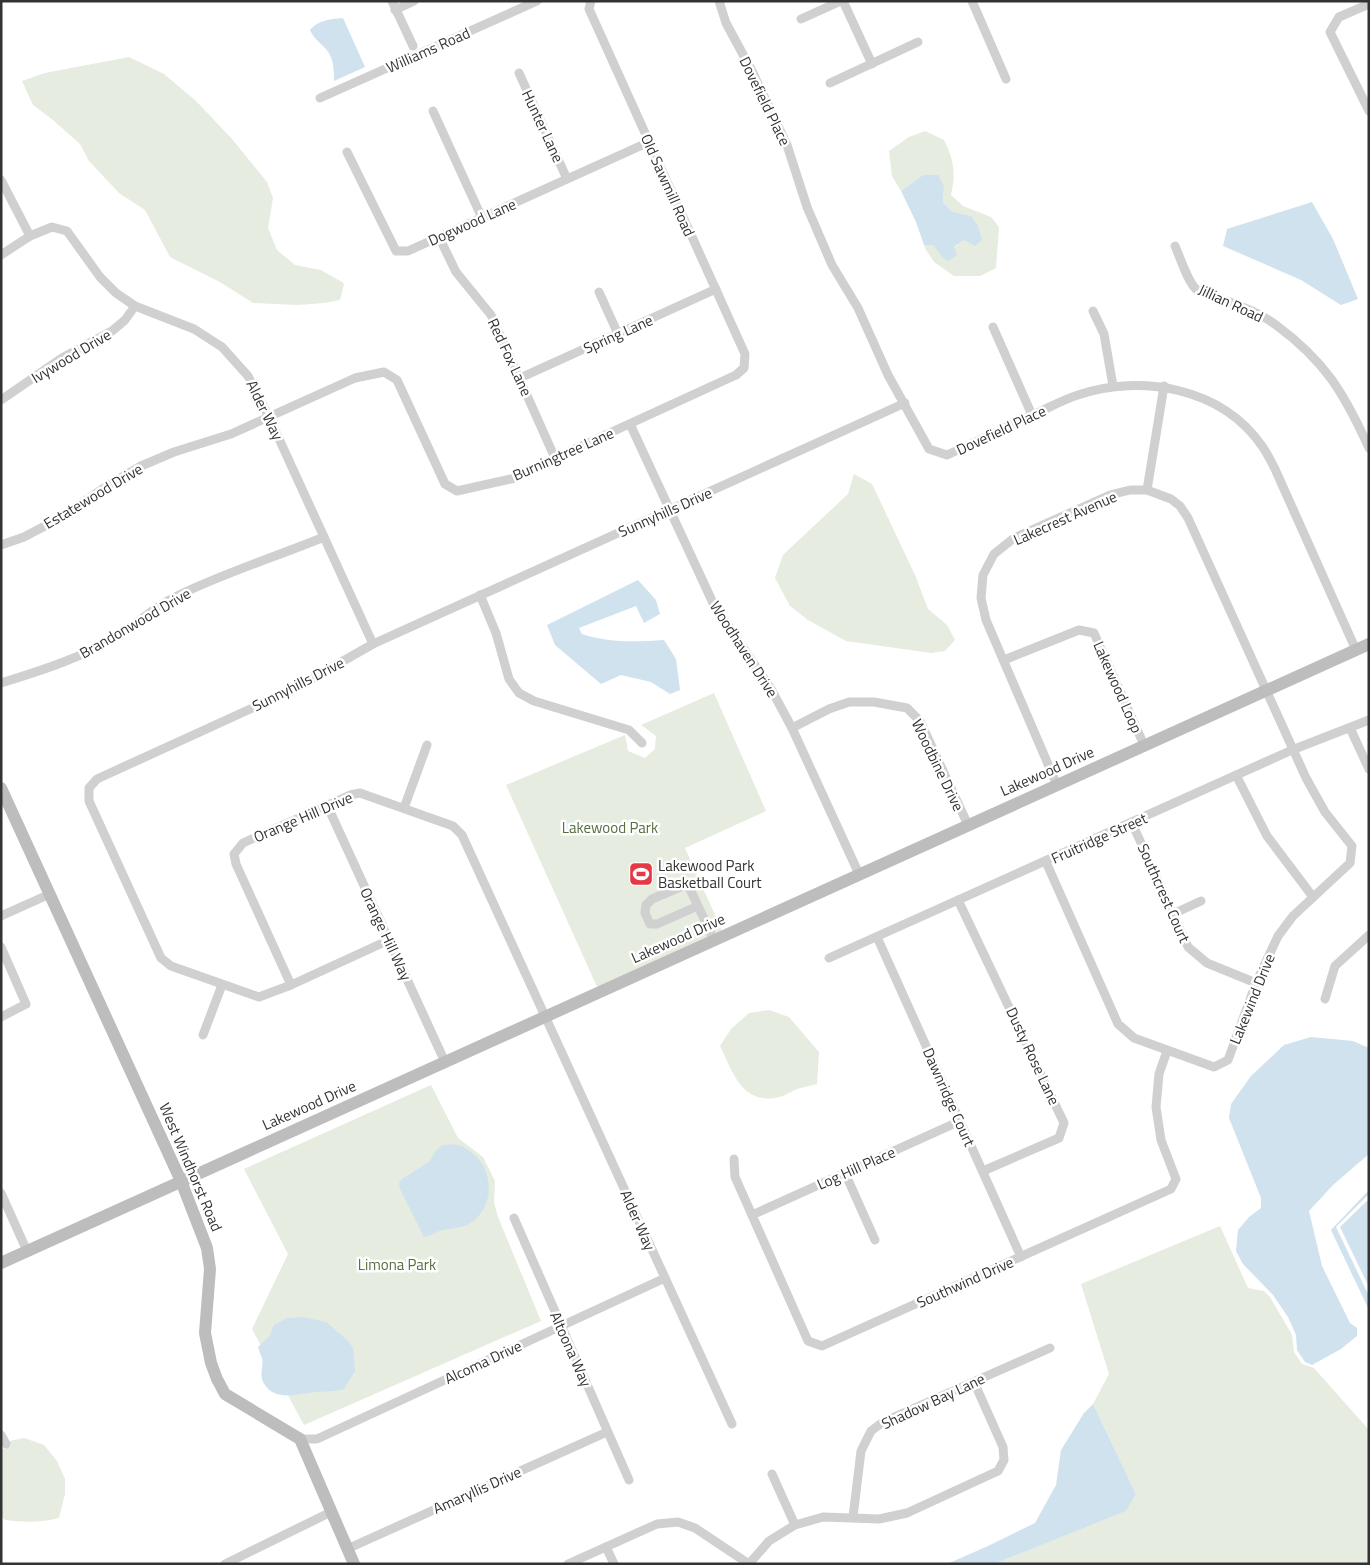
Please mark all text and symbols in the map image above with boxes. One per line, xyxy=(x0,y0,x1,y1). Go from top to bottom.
street label: Williams Road xyxy=(382,21,474,79)
street label: Dovefield Place xyxy=(734,53,796,149)
street label: Hunter Lane xyxy=(516,86,570,166)
street label: Old Sawmill Road xyxy=(635,130,701,240)
street label: Dogwood Lane xyxy=(424,192,520,252)
street label: Jillian Road xyxy=(1195,278,1267,328)
street label: Spring Lane xyxy=(580,308,656,360)
street label: Red Fox Lane xyxy=(482,314,538,400)
street label: Ivywood Drive xyxy=(27,323,115,389)
street label: Alder Way xyxy=(241,376,289,444)
street label: Dovefield Place xyxy=(952,399,1050,461)
street label: Burningtree Lane xyxy=(509,421,617,487)
street label: Estatewood Drive xyxy=(39,457,147,535)
street label: Sunnyhills Drive xyxy=(614,481,716,543)
street label: Lakecrest Avenue xyxy=(1010,485,1120,551)
street label: Brandonwood Drive xyxy=(75,582,195,664)
street label: Woodhaven Drive xyxy=(704,596,784,702)
street label: Lakewood Loop xyxy=(1087,637,1149,737)
street label: Sunnyhills Drive xyxy=(248,651,348,717)
street label: Woodbine Drive xyxy=(906,715,970,815)
street label: Lakewood Drive xyxy=(996,740,1098,802)
street label: Orange Hill Drive xyxy=(250,786,356,848)
street label: Fruitridge Street xyxy=(1047,806,1151,869)
park label: Lakewood Park xyxy=(562,816,658,839)
street label: Southcrest Court xyxy=(1132,840,1196,947)
place label: Lakewood Park Basketball Court xyxy=(658,854,762,894)
sports icon: Lakewood Park Basketball Court xyxy=(628,861,654,887)
street label: Orange Hill Way xyxy=(354,884,418,984)
street label: Lakewood Drive xyxy=(627,907,729,969)
street label: Lakewind Drive xyxy=(1223,950,1281,1048)
street label: Dusty Rose Lane xyxy=(1000,1003,1066,1109)
street label: Dawnridge Court xyxy=(917,1044,981,1151)
street label: Lakewood Drive xyxy=(258,1074,360,1136)
street label: West Windhorst Road xyxy=(153,1099,229,1235)
street label: Log Hill Place xyxy=(813,1140,899,1196)
street label: Alder Way xyxy=(614,1186,662,1254)
street label: Southwind Drive xyxy=(913,1250,1017,1314)
park label: Limona Park xyxy=(358,1253,436,1276)
street label: Altoona Way xyxy=(544,1308,598,1390)
street label: Alcoma Drive xyxy=(441,1334,525,1390)
street label: Shadow Bay Lane xyxy=(877,1367,989,1435)
street label: Amaryllis Drive xyxy=(429,1460,525,1520)

